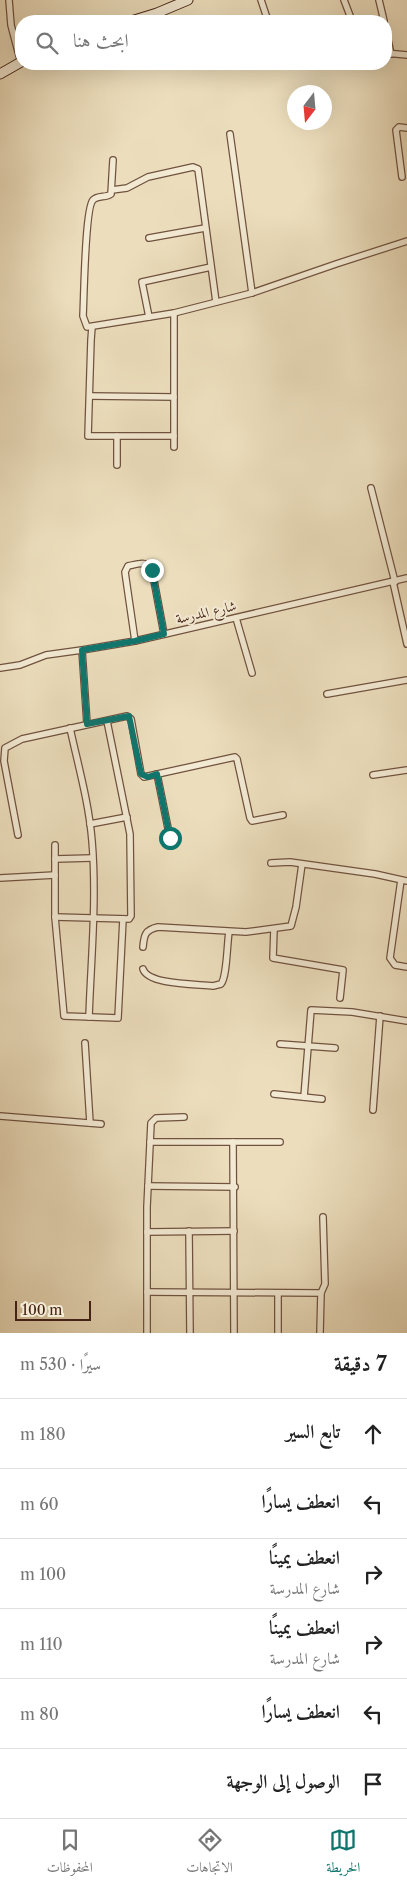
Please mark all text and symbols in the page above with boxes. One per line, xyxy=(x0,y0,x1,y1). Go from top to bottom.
search box xyxy=(15,15,392,70)
icon: search xyxy=(33,29,61,57)
text: ابحث هنا xyxy=(73,29,129,52)
north arrow xyxy=(287,85,332,130)
route end xyxy=(141,559,164,582)
street label: شارع المدرسة xyxy=(174,596,239,631)
route start xyxy=(159,827,182,850)
scale bar xyxy=(15,1298,91,1321)
text: 100 m xyxy=(22,1301,62,1319)
text: 7 دقيقة xyxy=(334,1351,387,1376)
text: سيرًا · 530 m xyxy=(20,1354,101,1374)
text: تابع السير xyxy=(286,1420,340,1443)
icon: ahead xyxy=(359,1420,387,1448)
text: 180 m xyxy=(20,1424,66,1444)
text: انعطف يسارًا xyxy=(261,1490,340,1513)
icon: left xyxy=(359,1490,387,1518)
text: 60 m xyxy=(20,1494,59,1514)
text: انعطف يمينًا xyxy=(269,1546,340,1569)
icon: right xyxy=(359,1560,387,1588)
text: 100 m xyxy=(20,1564,66,1584)
text: شارع المدرسة xyxy=(270,1578,340,1598)
text: انعطف يمينًا xyxy=(269,1616,340,1639)
icon: right xyxy=(359,1630,387,1658)
text: 110 m xyxy=(20,1634,63,1654)
text: شارع المدرسة xyxy=(270,1648,340,1668)
text: انعطف يسارًا xyxy=(261,1700,340,1723)
icon: left xyxy=(359,1700,387,1728)
text: 80 m xyxy=(20,1704,59,1724)
text: الوصول إلى الوجهة xyxy=(226,1770,340,1793)
icon: arrive xyxy=(359,1770,387,1798)
tab: المحفوظات xyxy=(47,1826,93,1881)
tab: الاتجاهات xyxy=(186,1826,233,1881)
tab: الخريطة xyxy=(326,1826,360,1881)

